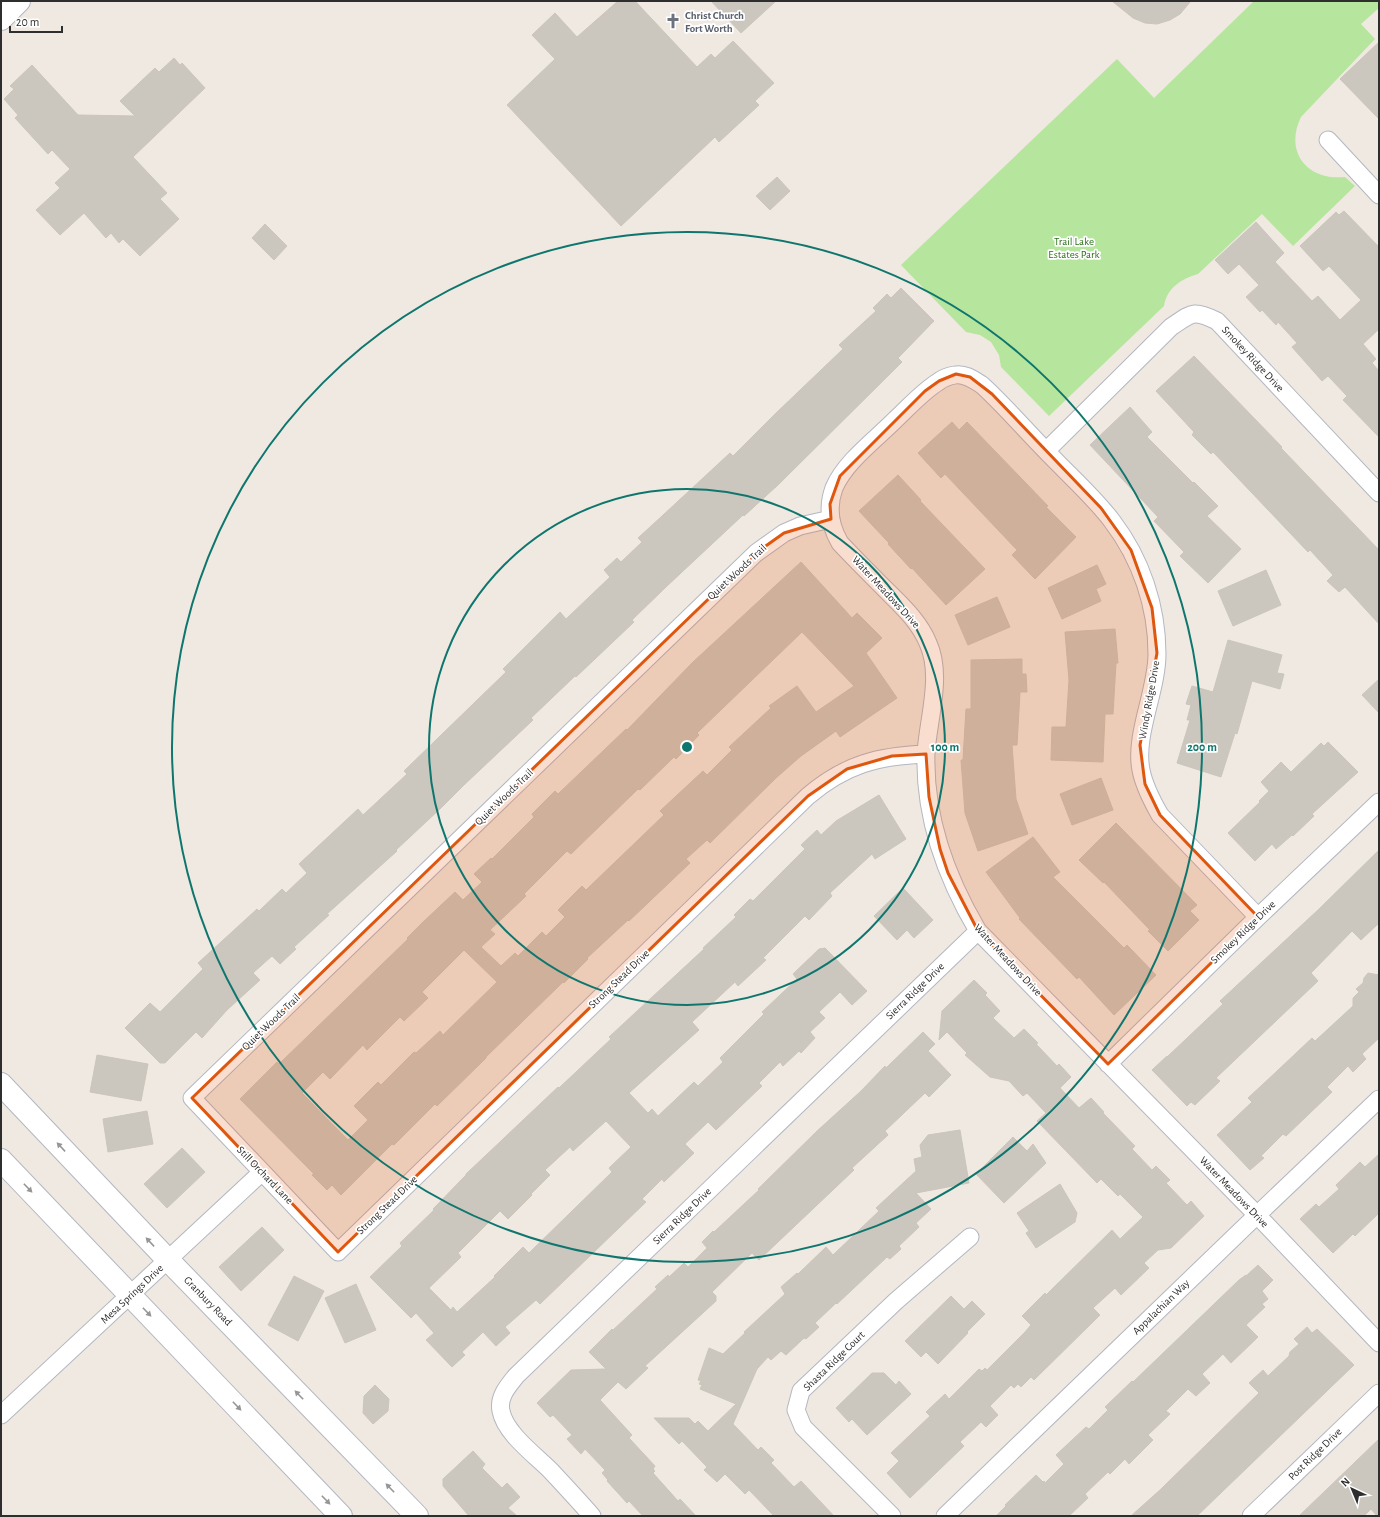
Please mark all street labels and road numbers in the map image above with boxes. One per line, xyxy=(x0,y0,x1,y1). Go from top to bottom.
street label: Smokey Ridge Drive xyxy=(1220,324,1286,394)
street label: Quiet Woods Trail xyxy=(705,542,769,602)
street label: Water Meadows Drive xyxy=(850,554,922,630)
street label: Windy Ridge Drive xyxy=(1137,660,1161,740)
street label: Quiet Woods Trail xyxy=(473,767,535,827)
street label: Smokey Ridge Drive xyxy=(1209,898,1277,966)
street label: Water Meadows Drive xyxy=(972,922,1044,998)
street label: Strong Stead Drive xyxy=(587,947,651,1011)
street label: Sierra Ridge Drive xyxy=(884,961,946,1021)
street label: Quiet Woods Trail xyxy=(240,992,302,1052)
street label: Still Orchard Lane xyxy=(235,1144,295,1206)
street label: Water Meadows Drive xyxy=(1197,1154,1271,1230)
street label: Strong Stead Drive xyxy=(355,1173,419,1237)
street label: Sierra Ridge Drive xyxy=(651,1186,713,1246)
street label: Mesa Springs Drive xyxy=(99,1262,165,1326)
street label: Granbury Road xyxy=(182,1274,234,1328)
street label: Appalachian Way xyxy=(1131,1277,1192,1337)
street label: Shasta Ridge Court xyxy=(801,1329,867,1393)
street label: Post Ridge Drive xyxy=(1286,1426,1344,1482)

